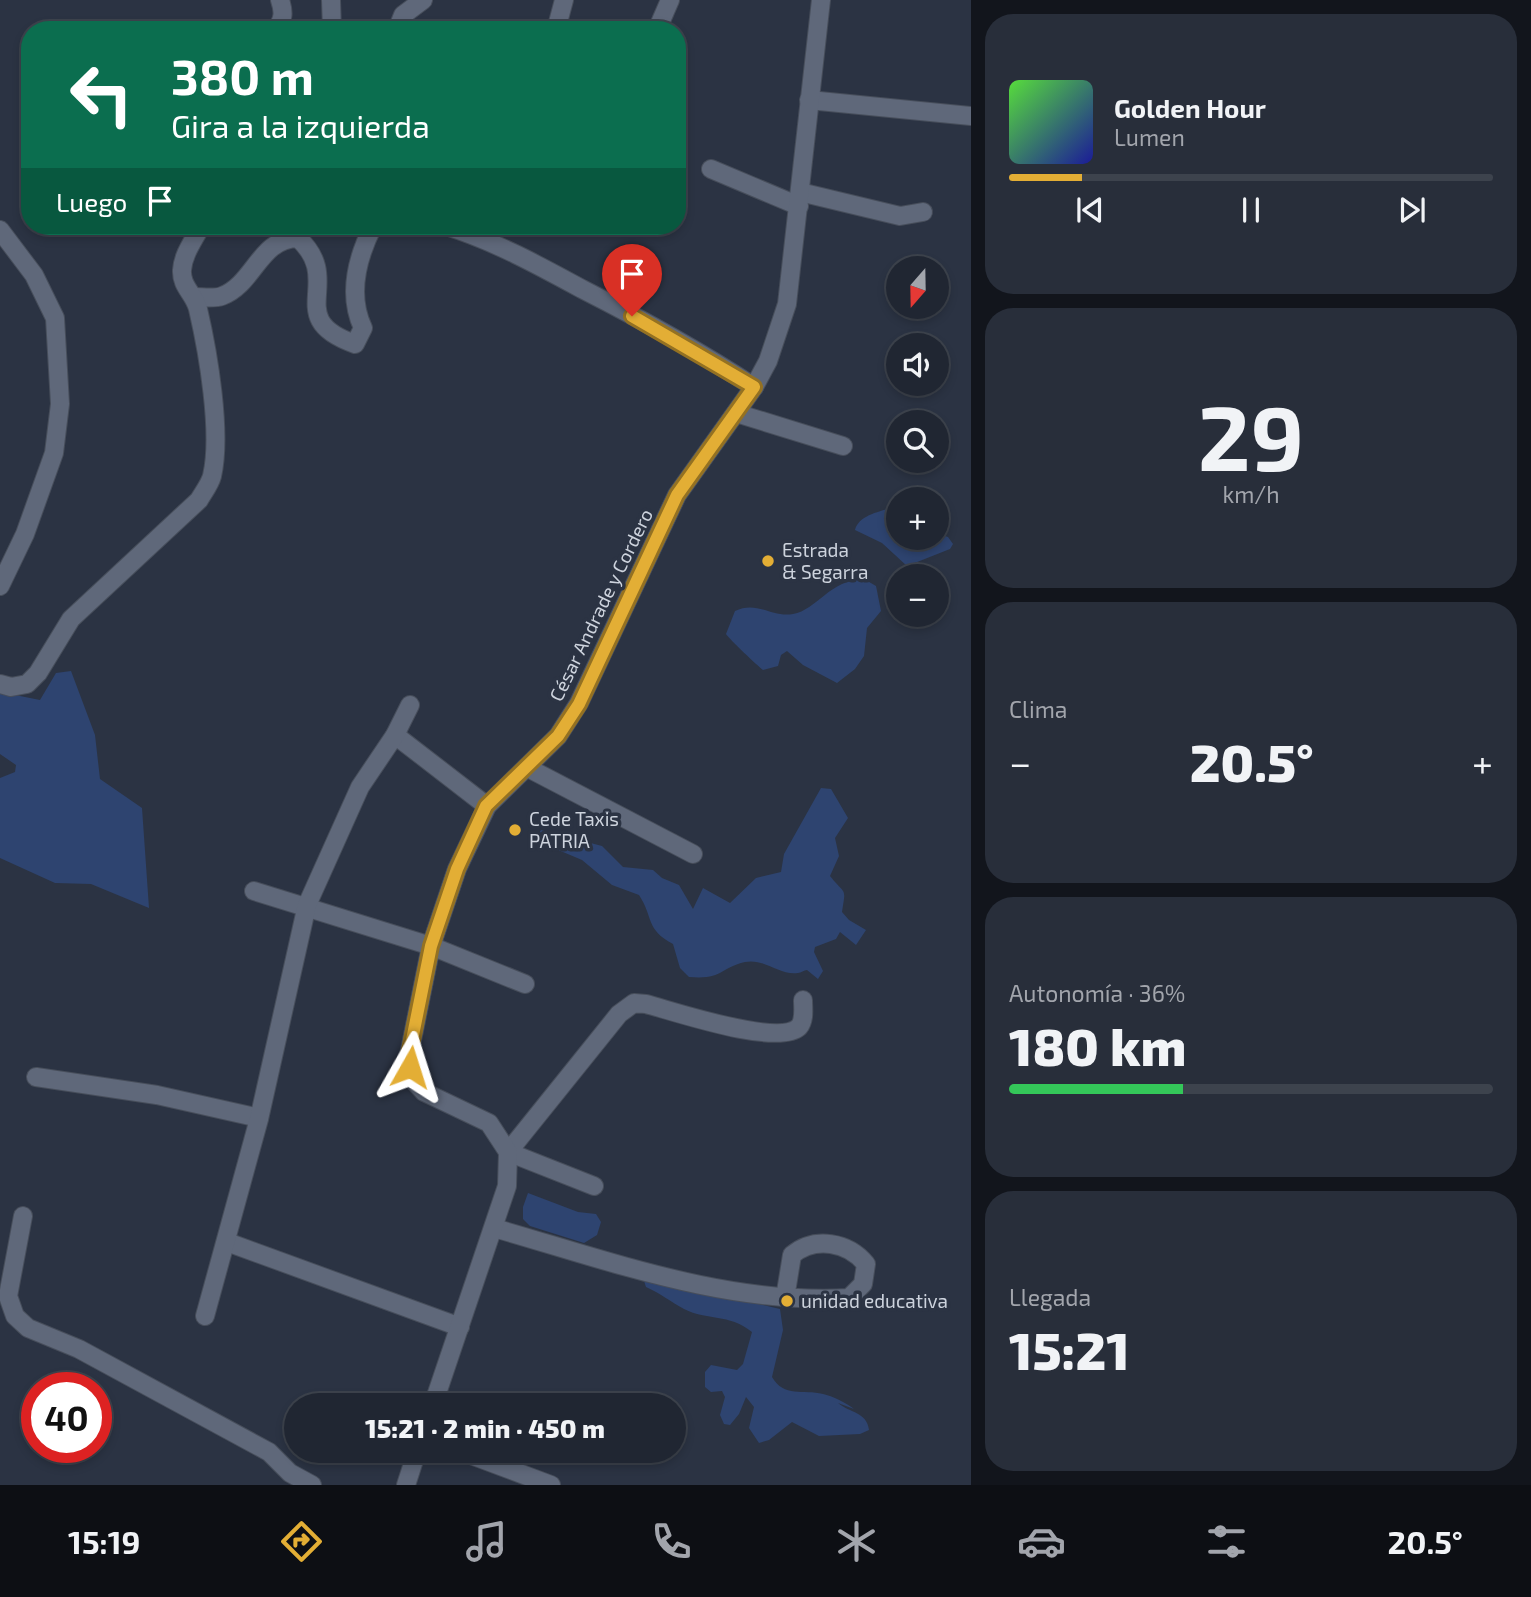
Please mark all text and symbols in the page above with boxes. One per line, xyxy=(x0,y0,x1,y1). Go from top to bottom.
text: 380 m xyxy=(171,46,314,105)
icon: left xyxy=(56,49,147,140)
text: Golden Hour xyxy=(1114,92,1266,123)
text: Gira a la izquierda xyxy=(171,106,430,144)
text: Lumen xyxy=(1114,123,1185,151)
icon: arrive xyxy=(141,182,179,220)
text: Luego xyxy=(56,186,127,217)
icon: previous xyxy=(1071,191,1109,229)
icon: pause xyxy=(1232,191,1270,229)
icon: next xyxy=(1393,191,1431,229)
pin xyxy=(602,244,662,316)
icon: arrive xyxy=(613,255,651,293)
north arrow xyxy=(886,256,948,318)
map controls xyxy=(886,256,949,627)
button: sound xyxy=(886,333,949,396)
text: 29 xyxy=(1198,380,1304,489)
button: search xyxy=(886,410,949,473)
text: km/h xyxy=(1222,480,1280,508)
button: + xyxy=(886,487,949,550)
street label: César Andrade y Cordero xyxy=(544,505,657,705)
place label: Estrada & Segarra xyxy=(782,538,868,583)
marker: Estrada & Segarra xyxy=(760,553,776,569)
button: − xyxy=(886,564,949,627)
text: Clima xyxy=(1009,695,1067,723)
text: 20.5° xyxy=(1190,730,1314,792)
text: − xyxy=(1009,739,1031,785)
text: + xyxy=(1472,739,1493,785)
place label: Cede Taxis PATRIA xyxy=(529,807,619,852)
marker: Cede Taxis PATRIA xyxy=(507,822,523,838)
text: Autonomía · 36% xyxy=(1009,979,1185,1007)
text: 180 km xyxy=(1009,1014,1186,1076)
position arrow xyxy=(373,1030,447,1104)
text: Llegada xyxy=(1009,1283,1091,1311)
place label: unidad educativa xyxy=(801,1289,948,1312)
marker: unidad educativa xyxy=(779,1293,795,1309)
text: 15:21 xyxy=(1009,1318,1130,1380)
speed limit sign: 40 xyxy=(21,1372,112,1463)
text: 15:21 · 2 min · 450 m xyxy=(365,1412,605,1443)
icon: directions xyxy=(277,1517,326,1566)
icon: music xyxy=(462,1517,511,1566)
icon: phone xyxy=(647,1517,696,1566)
icon: climate xyxy=(832,1517,881,1566)
icon: car xyxy=(1017,1517,1066,1566)
icon: filters xyxy=(1202,1517,1251,1566)
text: 15:19 xyxy=(68,1522,141,1560)
text: 20.5° xyxy=(1388,1522,1463,1560)

